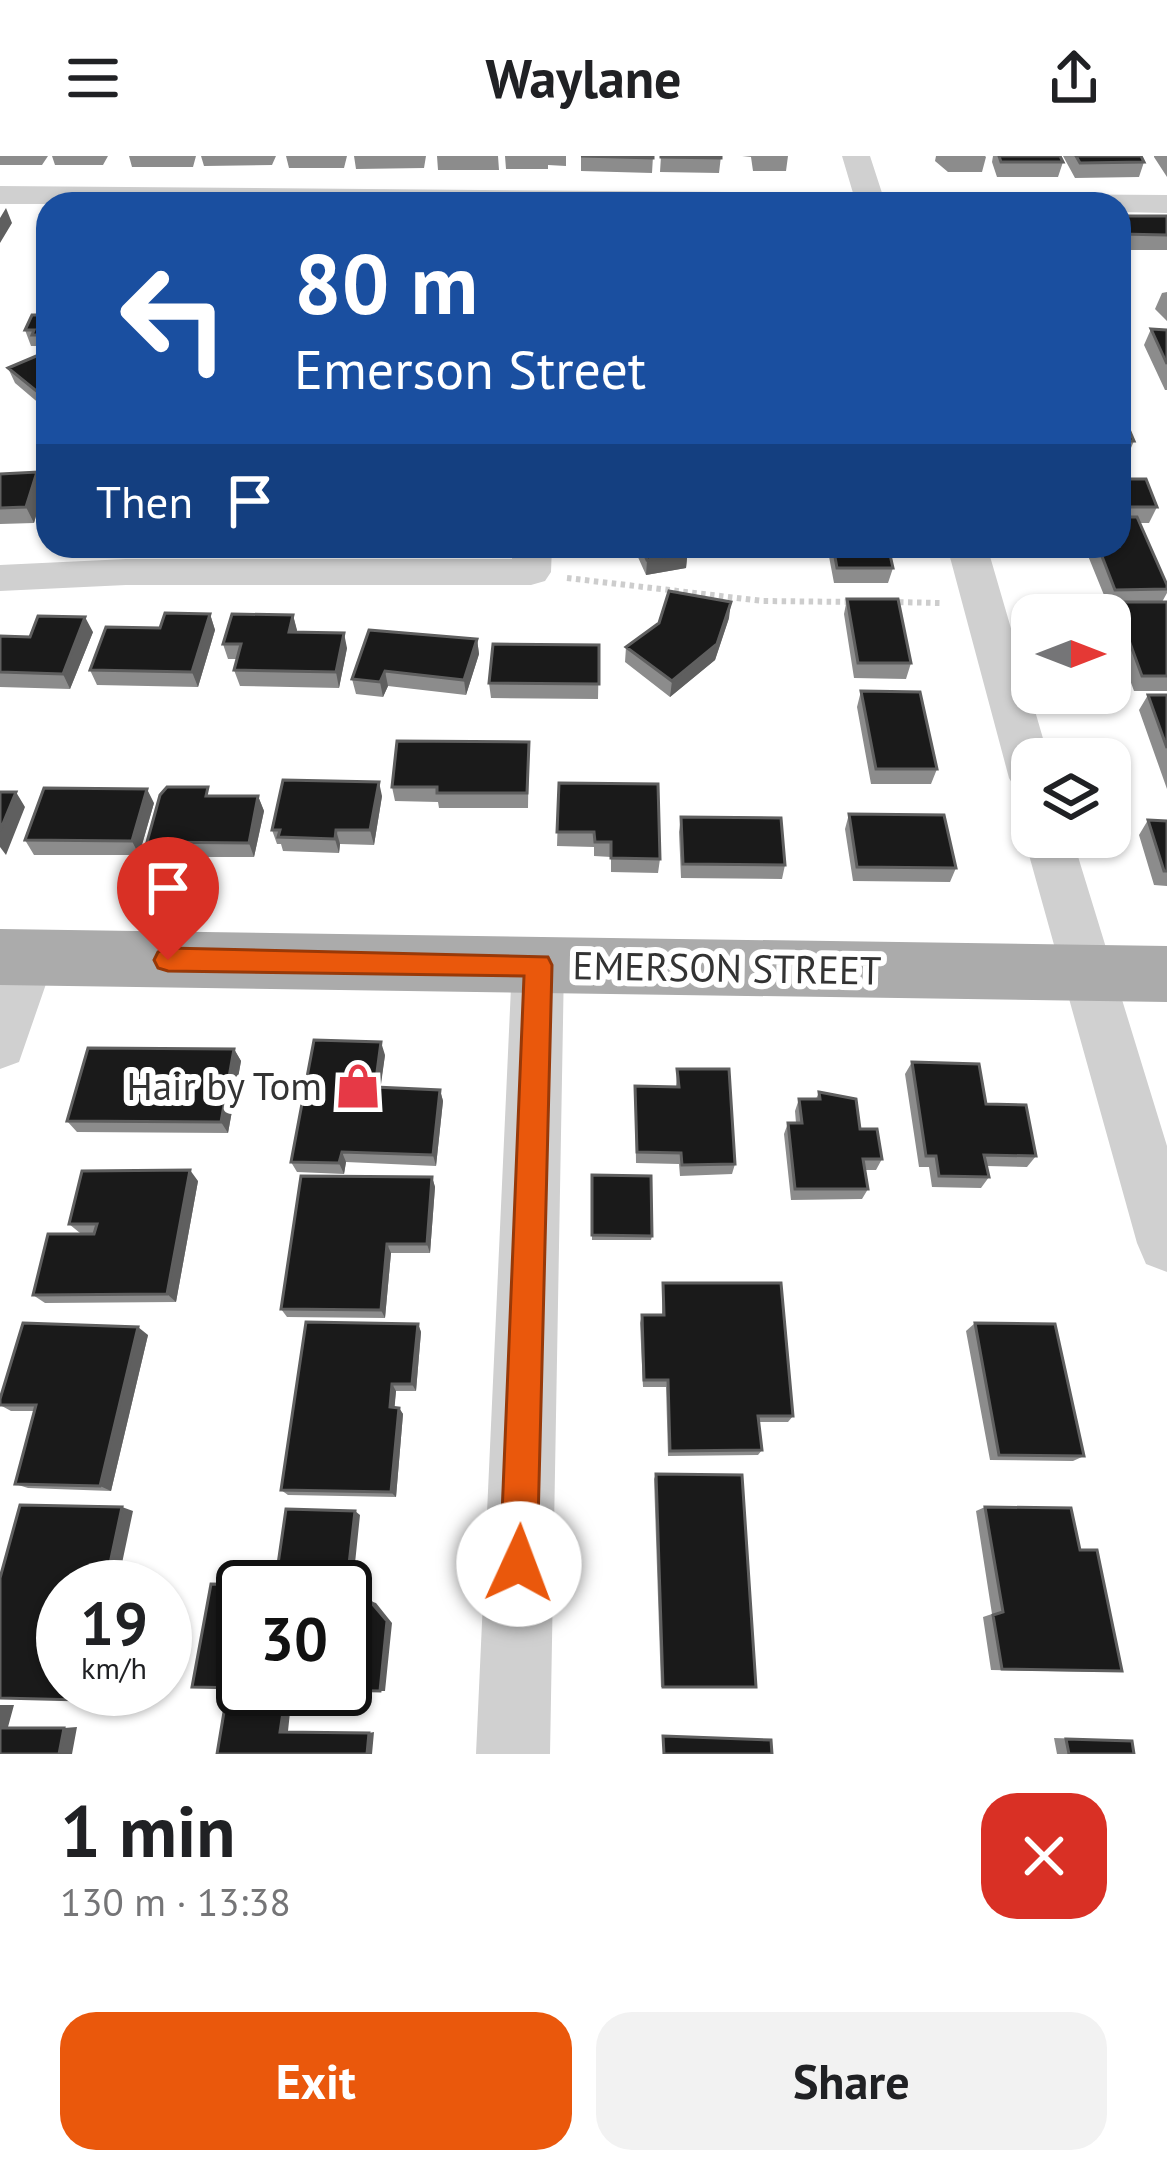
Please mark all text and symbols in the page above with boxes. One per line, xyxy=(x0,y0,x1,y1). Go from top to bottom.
text: Waylane xyxy=(485,43,682,113)
icon: menu xyxy=(60,45,126,111)
icon: share xyxy=(1041,45,1107,111)
text: 80 m xyxy=(294,228,478,337)
icon: left xyxy=(96,240,252,396)
text: Emerson Street xyxy=(294,334,646,404)
icon: arrive xyxy=(217,468,283,534)
text: Then xyxy=(96,472,193,530)
north arrow xyxy=(1011,594,1131,714)
map controls xyxy=(1011,594,1131,858)
button: layers xyxy=(1011,738,1131,858)
pin xyxy=(117,837,219,960)
icon: arrive xyxy=(135,855,201,921)
street label: EMERSON STREET xyxy=(572,939,882,996)
place label: Hair by Tom xyxy=(127,1060,322,1111)
shop icon: Hair by Tom xyxy=(333,1061,383,1111)
position arrow xyxy=(456,1501,582,1627)
speed limit sign: 30 xyxy=(216,1560,372,1716)
text: 19 xyxy=(80,1584,148,1662)
text: km/h xyxy=(81,1648,147,1687)
text: 1 min xyxy=(60,1784,236,1877)
button: close xyxy=(981,1793,1107,1919)
text: 130 m · 13:38 xyxy=(60,1876,291,1927)
button: Exit xyxy=(60,2012,572,2150)
button: Share xyxy=(596,2012,1107,2150)

